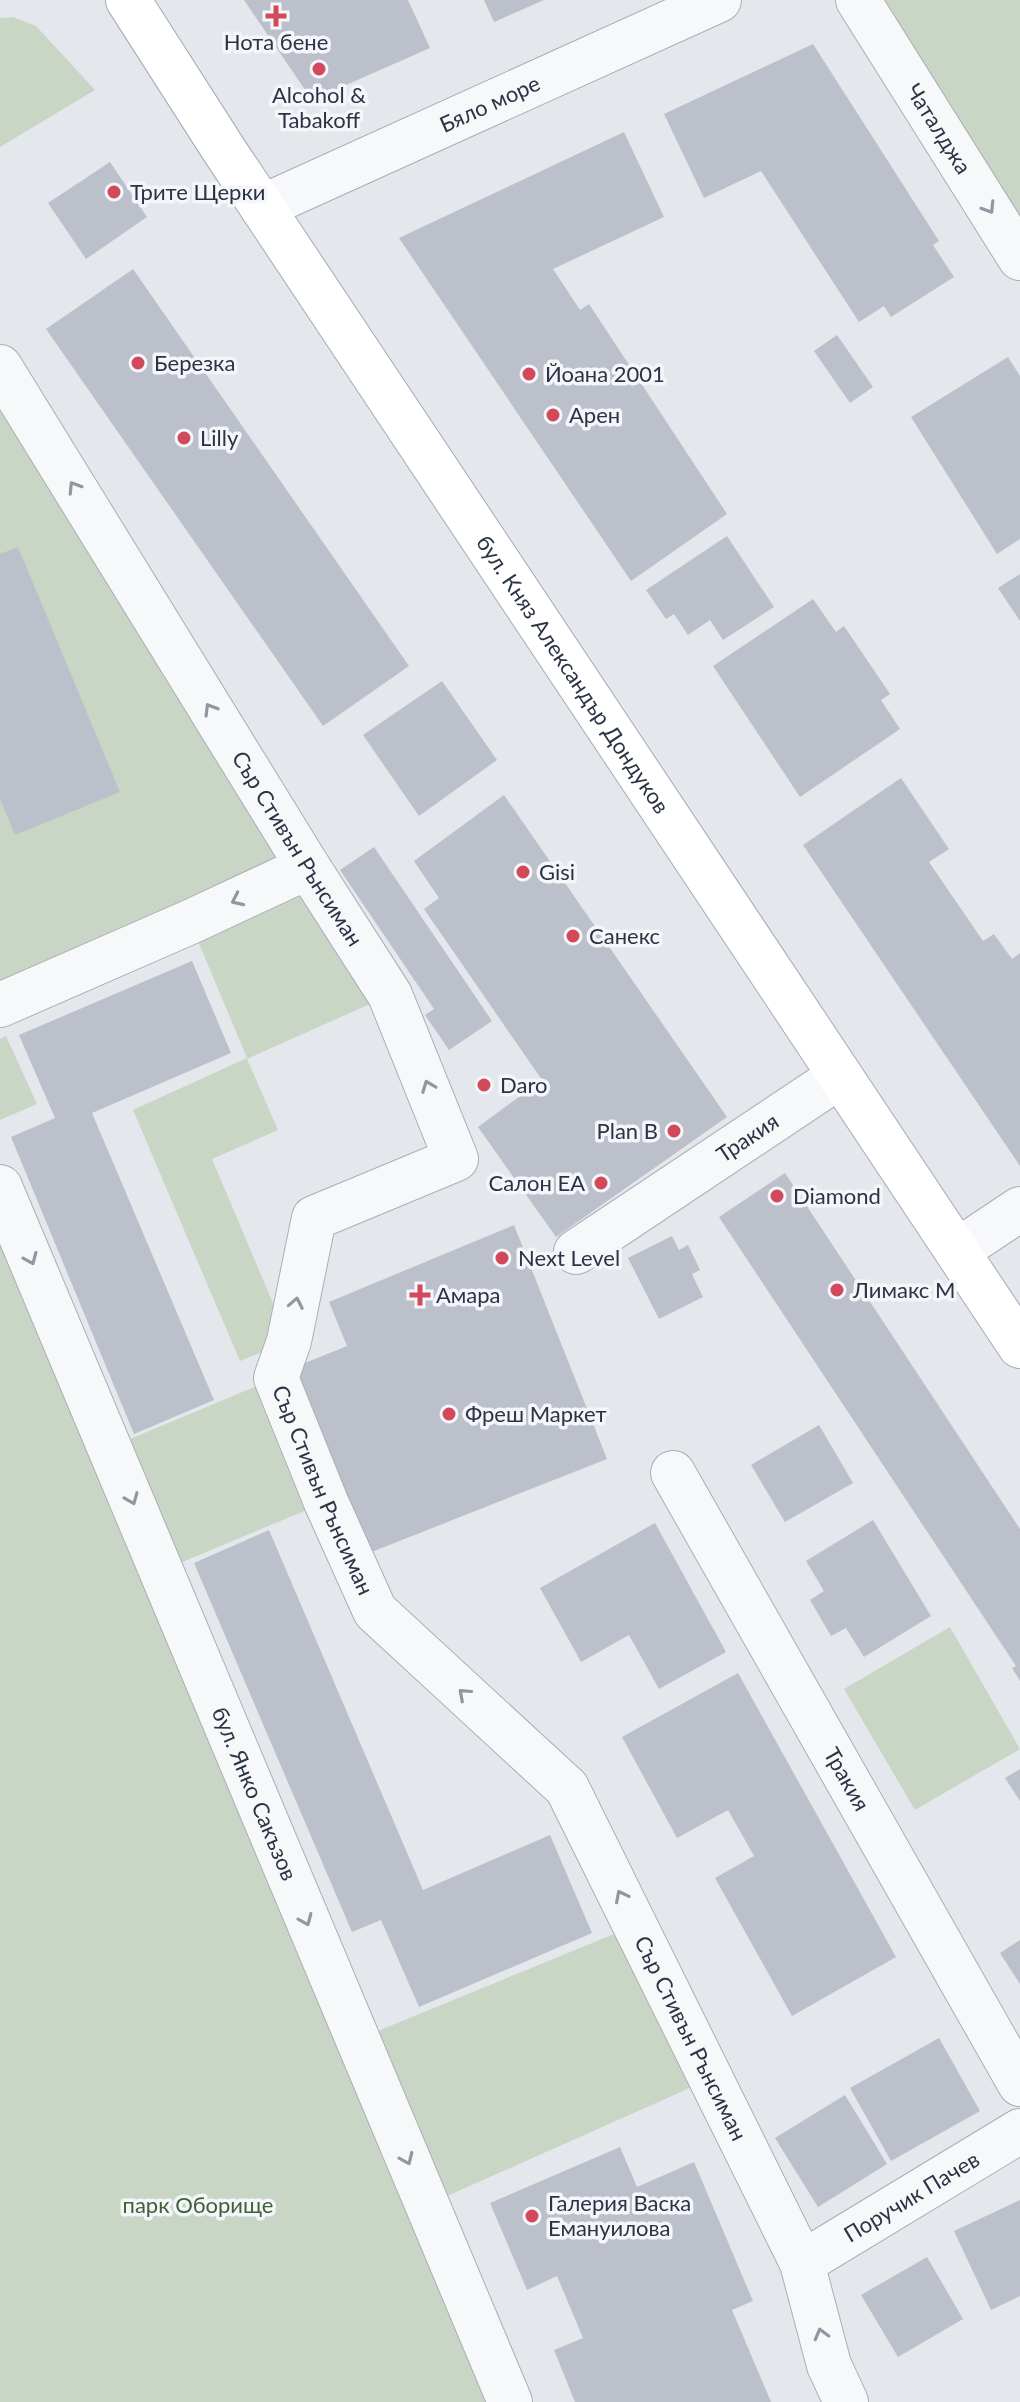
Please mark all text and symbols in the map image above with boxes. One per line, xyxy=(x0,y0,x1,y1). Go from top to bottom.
marker: Нота бене xyxy=(267,7,285,25)
place label: Нота бене xyxy=(224,28,328,55)
marker: Alcohol & Tabakoff xyxy=(310,60,328,78)
street label: Бяло море xyxy=(435,69,544,138)
street label: Чаталджа xyxy=(901,78,978,179)
place label: Alcohol & Tabakoff xyxy=(272,81,366,133)
place label: Трите Щерки xyxy=(130,178,265,205)
marker: Трите Щерки xyxy=(105,183,123,201)
one-way arrow xyxy=(980,200,995,214)
place label: Березка xyxy=(154,349,235,376)
marker: Березка xyxy=(129,354,147,372)
place label: Йоана 2001 xyxy=(545,360,665,387)
marker: Йоана 2001 xyxy=(520,365,538,383)
place label: Арен xyxy=(569,401,620,428)
marker: Арен xyxy=(544,406,562,424)
place label: Lilly xyxy=(200,424,239,451)
marker: Lilly xyxy=(175,429,193,447)
one-way arrow xyxy=(69,482,84,496)
street label: бул. Княз Александър Дондуков xyxy=(471,530,676,818)
one-way arrow xyxy=(205,703,220,718)
street label: Сър Стивън Рънсиман xyxy=(227,746,369,951)
place label: Gisi xyxy=(539,858,575,885)
marker: Gisi xyxy=(514,863,532,881)
one-way arrow xyxy=(231,890,245,906)
place label: Санекс xyxy=(589,922,660,949)
marker: Санекс xyxy=(564,927,582,945)
place label: Daro xyxy=(500,1071,547,1098)
marker: Daro xyxy=(475,1076,493,1094)
one-way arrow xyxy=(421,1080,438,1094)
street label: Тракия xyxy=(711,1107,783,1168)
place label: Plan B xyxy=(597,1117,658,1144)
marker: Plan B xyxy=(665,1122,683,1140)
place label: Салон ЕА xyxy=(488,1169,585,1196)
marker: Салон ЕА xyxy=(592,1174,610,1192)
place label: Diamond xyxy=(793,1182,881,1209)
marker: Diamond xyxy=(768,1187,786,1205)
place label: Next Level xyxy=(518,1244,620,1271)
marker: Next Level xyxy=(493,1249,511,1267)
one-way arrow xyxy=(21,1251,37,1265)
place label: Лимакс М xyxy=(852,1276,955,1303)
place label: Амара xyxy=(436,1281,501,1308)
marker: Лимакс М xyxy=(828,1281,846,1299)
marker: Амара xyxy=(411,1286,429,1304)
one-way arrow xyxy=(287,1296,304,1309)
street label: Сър Стивън Рънсиман xyxy=(267,1381,380,1599)
place label: Фреш Маркет xyxy=(465,1400,607,1427)
marker: Фреш Маркет xyxy=(440,1405,458,1423)
one-way arrow xyxy=(122,1491,138,1505)
one-way arrow xyxy=(459,1689,473,1704)
street label: бул. Янко Сакъзов xyxy=(207,1703,304,1884)
street label: Тракия xyxy=(819,1742,876,1815)
one-way arrow xyxy=(616,1889,631,1904)
one-way arrow xyxy=(297,1912,313,1926)
street label: Сър Стивън Рънсиман xyxy=(629,1931,753,2145)
street label: Поручик Пачев xyxy=(839,2145,984,2248)
one-way arrow xyxy=(398,2151,414,2166)
place label: Галерия Васка Емануилова xyxy=(548,2189,691,2241)
park label: парк Оборище xyxy=(123,2191,273,2218)
marker: Галерия Васка Емануилова xyxy=(523,2207,541,2225)
one-way arrow xyxy=(813,2327,830,2341)

